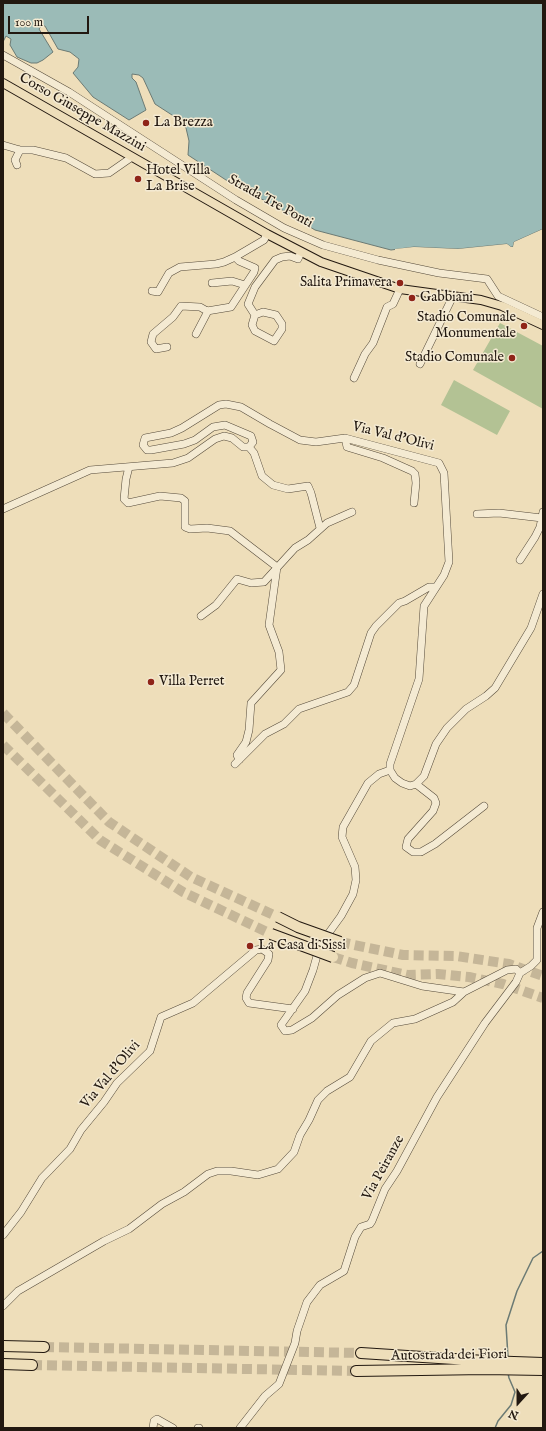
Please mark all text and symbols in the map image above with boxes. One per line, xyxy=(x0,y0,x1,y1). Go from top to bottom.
scale bar xyxy=(10,8,91,34)
text: 100 m xyxy=(15,15,43,30)
street label: Corso Giuseppe Mazzini xyxy=(16,70,148,156)
place label: La Brezza xyxy=(154,115,213,131)
marker: La Brezza xyxy=(141,118,151,128)
place label: Hotel Villa La Brise xyxy=(146,163,210,196)
street label: Strada Tre Ponti xyxy=(224,172,316,232)
marker: Hotel Villa La Brise xyxy=(133,174,143,184)
place label: Salita Primavera xyxy=(300,275,392,291)
marker: Salita Primavera xyxy=(395,278,405,288)
place label: Gabbiani xyxy=(420,290,473,306)
marker: Gabbiani xyxy=(407,293,417,303)
place label: Stadio Comunale Monumentale xyxy=(417,310,516,342)
marker: Stadio Comunale Monumentale xyxy=(519,321,529,331)
place label: Stadio Comunale xyxy=(405,350,504,366)
marker: Stadio Comunale xyxy=(507,353,517,363)
street label: Via Val d'Olivi xyxy=(350,419,436,455)
place label: Villa Perret xyxy=(159,674,225,690)
marker: Villa Perret xyxy=(146,677,156,687)
place label: La Casa di Sissi xyxy=(258,938,346,954)
marker: La Casa di Sissi xyxy=(245,941,255,951)
street label: Via Val d'Olivi xyxy=(78,1038,144,1112)
street label: Via Peiranze xyxy=(359,1133,409,1203)
street label: Autostrada dei Fiori xyxy=(391,1347,507,1365)
north arrow xyxy=(498,1383,538,1423)
text: N xyxy=(507,1406,521,1422)

